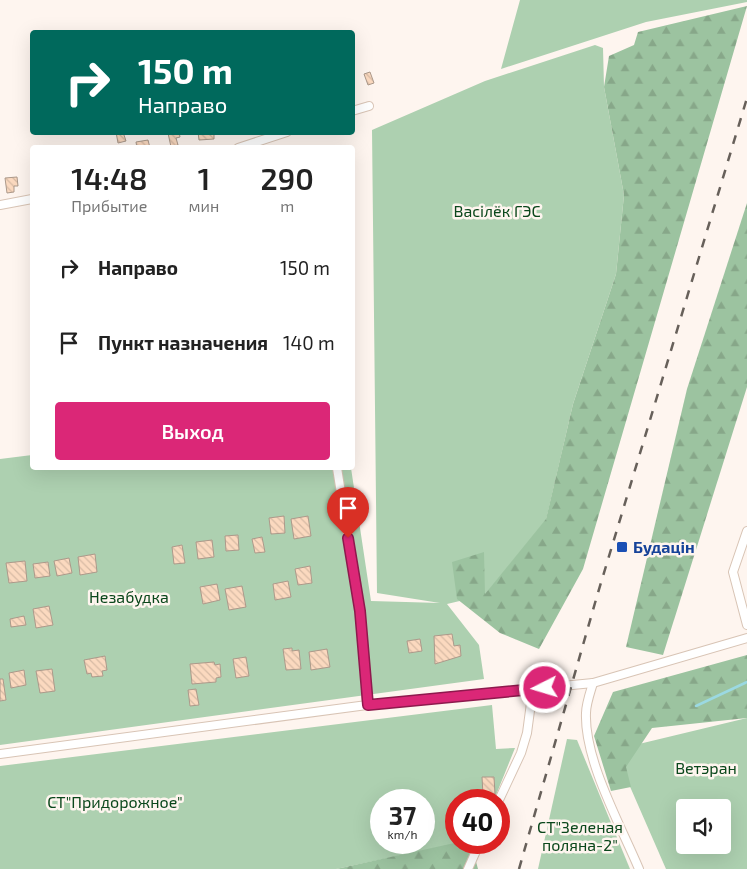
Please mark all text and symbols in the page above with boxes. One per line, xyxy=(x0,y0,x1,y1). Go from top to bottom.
text: 150 m xyxy=(138,49,233,91)
icon: right xyxy=(55,50,120,115)
text: Направо xyxy=(138,91,227,117)
text: 14:48 xyxy=(71,160,147,196)
text: 1 xyxy=(198,160,210,196)
text: 290 xyxy=(261,160,314,196)
text: Прибытие xyxy=(71,196,147,215)
text: мин xyxy=(189,196,219,215)
text: m xyxy=(280,196,294,215)
park label: Васілёк ГЭС xyxy=(453,201,541,220)
icon: right xyxy=(55,254,83,282)
text: Направо xyxy=(98,256,178,279)
text: 150 m xyxy=(280,256,330,279)
icon: arrive xyxy=(55,329,83,357)
text: Пункт назначения xyxy=(98,331,268,354)
text: 140 m xyxy=(283,331,335,354)
button: Выход xyxy=(55,402,330,460)
pin xyxy=(327,487,369,538)
icon: arrive xyxy=(334,494,362,522)
place label: Будацін xyxy=(633,537,695,556)
marker: Будацін xyxy=(615,540,629,554)
park label: Незабудка xyxy=(89,587,169,607)
position arrow xyxy=(518,661,570,713)
park label: Ветэран xyxy=(675,758,737,777)
speed limit sign: 40 xyxy=(445,789,510,854)
park label: СТ"Придорожное" xyxy=(47,792,183,811)
map controls xyxy=(676,799,731,854)
button: sound xyxy=(676,799,731,854)
text: 37 xyxy=(389,800,416,830)
park label: СТ"Зеленая поляна-2" xyxy=(537,817,623,854)
text: km/h xyxy=(388,827,417,841)

